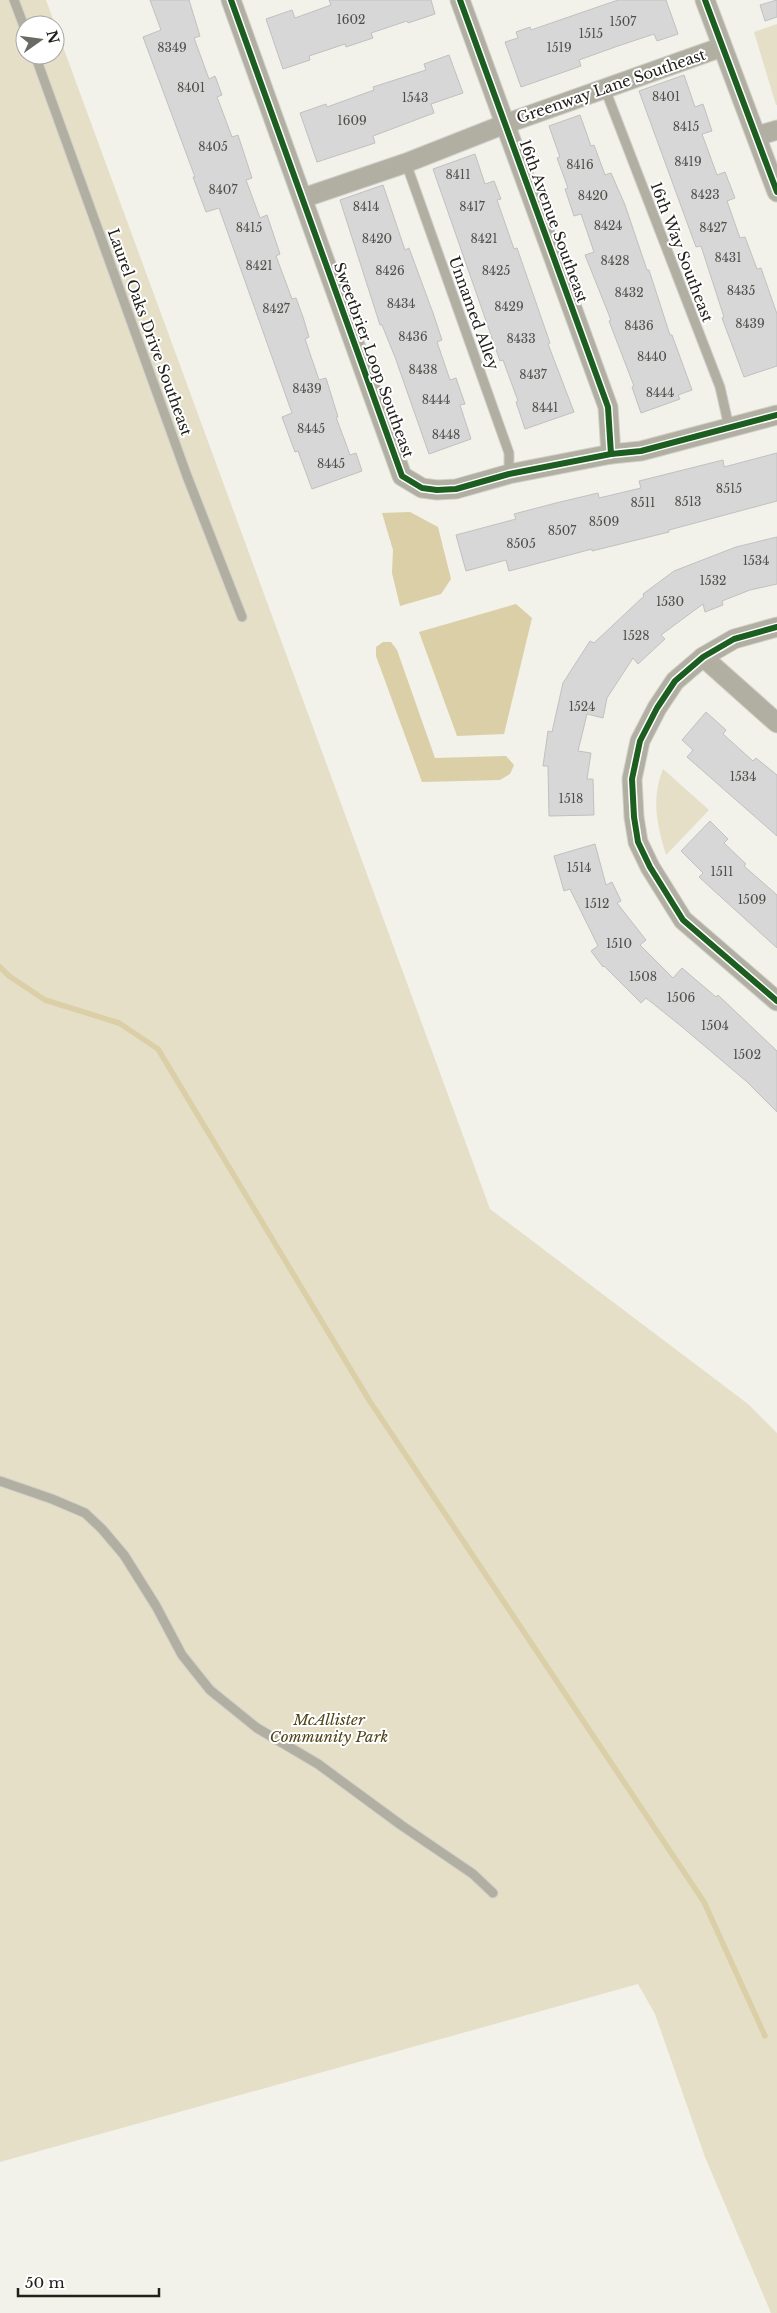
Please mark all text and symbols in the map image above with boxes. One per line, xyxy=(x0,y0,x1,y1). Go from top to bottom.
house number: 1602 xyxy=(336,12,366,27)
house number: 1507 xyxy=(610,14,637,29)
north arrow xyxy=(15,15,65,65)
house number: 1515 xyxy=(579,26,603,41)
text: N xyxy=(42,28,63,45)
house number: 8349 xyxy=(157,40,187,55)
house number: 1519 xyxy=(546,40,572,55)
street label: Greenway Lane Southeast xyxy=(514,45,708,127)
house number: 8401 xyxy=(177,80,205,95)
house number: 8401 xyxy=(652,89,680,104)
house number: 1543 xyxy=(402,90,428,105)
house number: 1609 xyxy=(337,113,367,128)
house number: 8415 xyxy=(673,119,699,134)
street label: 16th Avenue Southeast xyxy=(516,137,593,306)
house number: 8405 xyxy=(198,139,228,154)
house number: 8419 xyxy=(674,154,702,169)
house number: 8416 xyxy=(566,157,594,172)
house number: 8411 xyxy=(446,167,471,182)
street label: 16th Way Southeast xyxy=(646,179,718,325)
house number: 8407 xyxy=(209,182,238,197)
house number: 8423 xyxy=(690,187,720,202)
house number: 8420 xyxy=(578,188,608,203)
house number: 8414 xyxy=(353,199,379,214)
house number: 8417 xyxy=(459,199,486,214)
house number: 8424 xyxy=(594,218,622,233)
house number: 8415 xyxy=(236,220,262,235)
house number: 8427 xyxy=(699,220,728,235)
street label: Laurel Oaks Drive Southeast xyxy=(104,226,196,438)
house number: 8420 xyxy=(362,231,392,246)
house number: 8421 xyxy=(470,231,498,246)
house number: 8431 xyxy=(714,250,742,265)
house number: 8428 xyxy=(601,253,629,268)
street label: Unnamed Alley xyxy=(445,254,503,373)
house number: 8421 xyxy=(245,258,273,273)
street label: Sweetbrier Loop Southeast xyxy=(330,260,418,461)
house number: 8426 xyxy=(375,263,405,278)
house number: 8425 xyxy=(482,263,510,278)
house number: 8435 xyxy=(727,283,755,298)
house number: 8432 xyxy=(614,285,644,300)
house number: 8434 xyxy=(387,296,415,311)
house number: 8429 xyxy=(494,299,524,314)
house number: 8427 xyxy=(262,301,291,316)
house number: 8439 xyxy=(735,316,765,331)
house number: 8436 xyxy=(624,318,654,333)
house number: 8436 xyxy=(398,329,428,344)
house number: 8433 xyxy=(506,331,536,346)
house number: 8440 xyxy=(637,349,667,364)
house number: 8438 xyxy=(409,362,437,377)
house number: 8437 xyxy=(519,367,548,382)
house number: 8439 xyxy=(292,381,322,396)
house number: 8444 xyxy=(646,385,674,400)
house number: 8444 xyxy=(422,392,450,407)
house number: 8441 xyxy=(532,400,558,415)
house number: 8445 xyxy=(297,421,325,436)
house number: 8448 xyxy=(432,427,460,442)
house number: 8445 xyxy=(317,456,345,471)
house number: 8515 xyxy=(716,481,742,496)
house number: 8513 xyxy=(675,494,701,509)
house number: 8511 xyxy=(631,495,655,510)
house number: 8509 xyxy=(589,514,619,529)
house number: 8507 xyxy=(548,523,577,538)
house number: 8505 xyxy=(506,536,536,551)
house number: 1534 xyxy=(743,553,769,568)
house number: 1532 xyxy=(700,573,726,588)
house number: 1530 xyxy=(656,594,684,609)
house number: 1528 xyxy=(623,628,649,643)
house number: 1524 xyxy=(569,699,595,714)
house number: 1534 xyxy=(730,769,756,784)
house number: 1518 xyxy=(559,791,583,806)
house number: 1514 xyxy=(567,860,591,875)
house number: 1511 xyxy=(711,864,733,879)
house number: 1509 xyxy=(738,892,766,907)
house number: 1512 xyxy=(585,896,609,911)
house number: 1510 xyxy=(606,936,632,951)
house number: 1508 xyxy=(629,969,657,984)
house number: 1506 xyxy=(667,990,696,1005)
house number: 1504 xyxy=(701,1018,729,1033)
house number: 1502 xyxy=(733,1047,761,1062)
park label: McAllister Community Park xyxy=(270,1710,388,1746)
scale bar xyxy=(18,2266,159,2298)
text: 50 m xyxy=(25,2273,65,2292)

